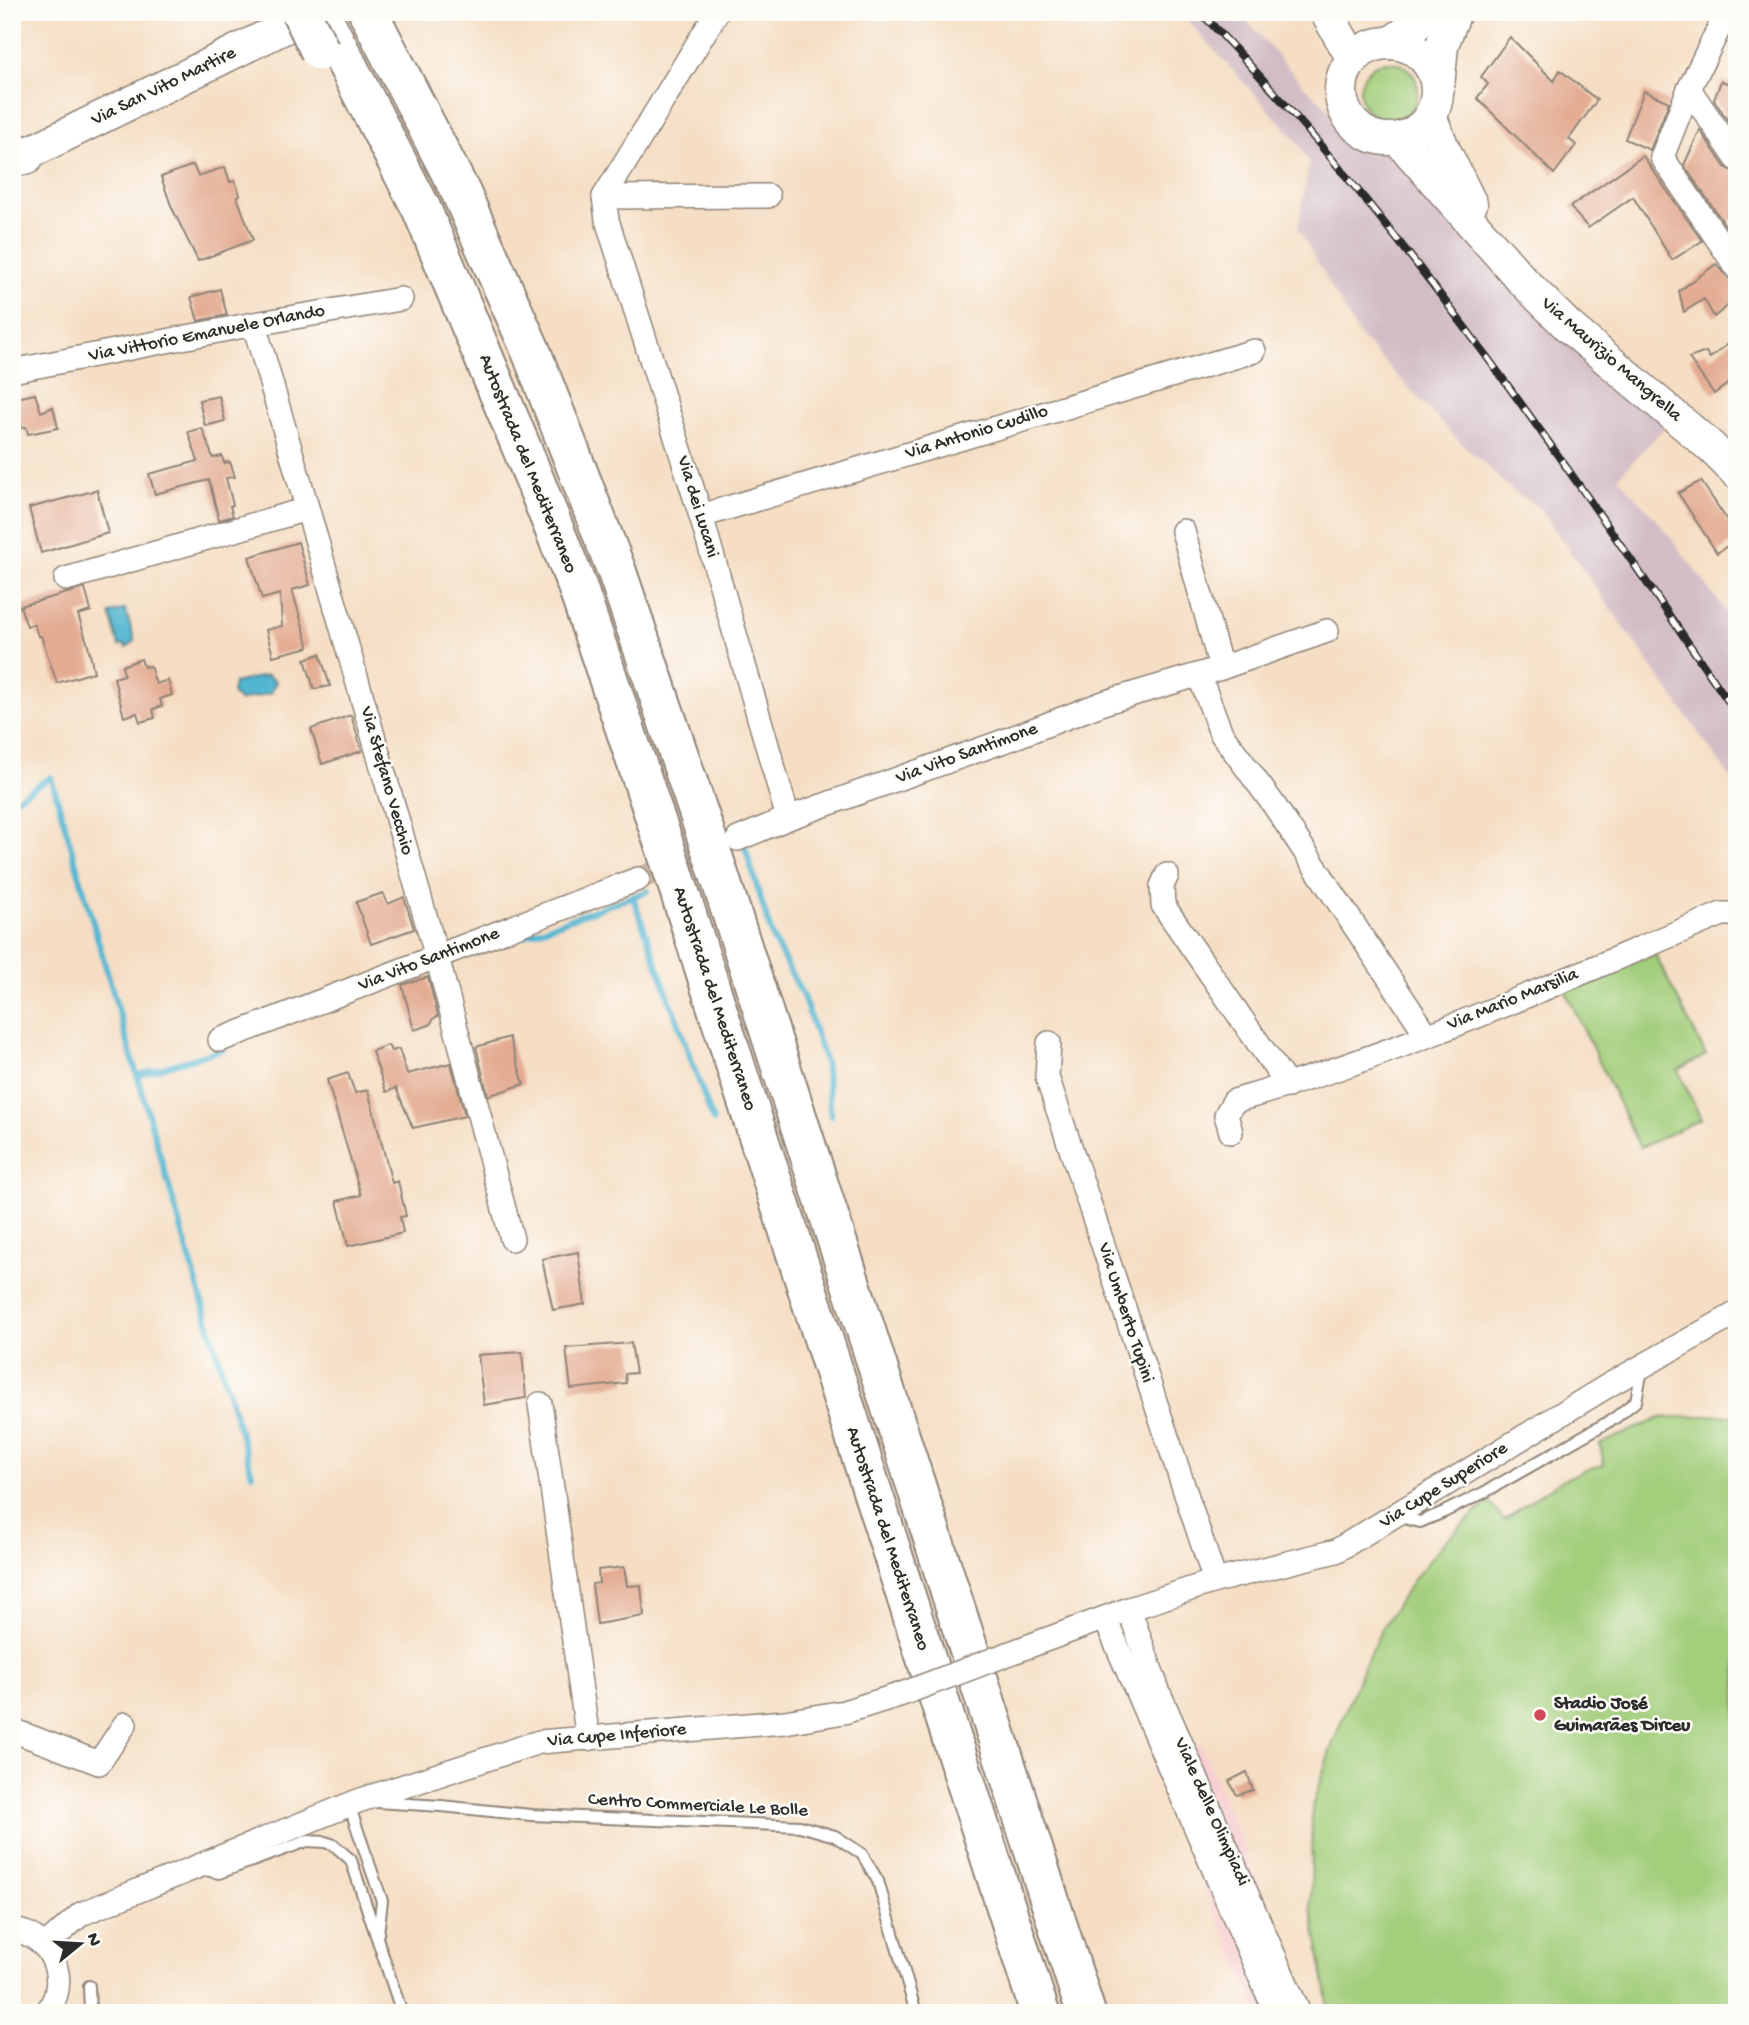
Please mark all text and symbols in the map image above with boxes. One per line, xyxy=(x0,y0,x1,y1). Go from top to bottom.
street label: Via San Vito Martire xyxy=(87,42,240,132)
street label: Via Maurizio Mangrella xyxy=(1535,292,1687,428)
street label: Via Vittorio Emanuele Orlando xyxy=(86,300,327,368)
street label: Autostrada del Mediterraneo xyxy=(472,351,582,577)
street label: Via Antonio Cudillo xyxy=(902,400,1051,466)
street label: Via dei Lucani xyxy=(670,452,723,561)
street label: Via Stefano Vecchio xyxy=(354,703,418,858)
street label: Via Vito Santimone xyxy=(892,718,1041,791)
street label: Autostrada del Mediterraneo xyxy=(667,884,761,1114)
street label: Via Vito Santimone xyxy=(354,923,503,998)
street label: Via Mario Marsilia xyxy=(1443,963,1583,1037)
street label: Via Umberto Tupini xyxy=(1091,1239,1158,1386)
street label: Autostrada del Mediterraneo xyxy=(840,1424,934,1654)
street label: Via Cupe Superiore xyxy=(1375,1437,1512,1535)
place label: Stadio José Guimarães Dirceu xyxy=(1554,1693,1690,1738)
marker: Stadio José Guimarães Dirceu xyxy=(1532,1707,1548,1723)
street label: Via Cupe Inferiore xyxy=(546,1718,687,1754)
street label: Viale delle Olimpiadi xyxy=(1168,1733,1254,1890)
street label: Centro Commerciale Le Bolle xyxy=(587,1789,809,1823)
north arrow xyxy=(46,1910,116,1980)
text: N xyxy=(80,1930,106,1949)

